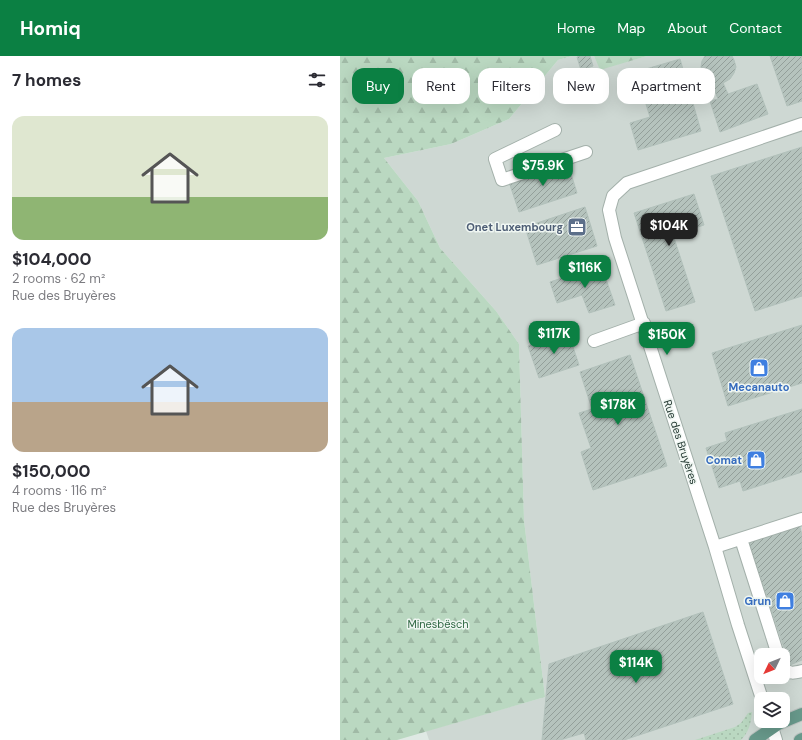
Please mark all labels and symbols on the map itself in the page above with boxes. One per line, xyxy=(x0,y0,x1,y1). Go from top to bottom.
pin: $75.9K xyxy=(510,153,576,187)
pin: $104K xyxy=(641,213,697,247)
office icon: Onet Luxembourg xyxy=(566,216,588,238)
place label: Onet Luxembourg xyxy=(466,220,563,234)
pin: $116K xyxy=(557,255,613,289)
pin: $117K xyxy=(526,321,582,355)
pin: $150K xyxy=(639,322,695,356)
shop icon: Mecanauto xyxy=(748,357,770,379)
place label: Mecanauto xyxy=(729,380,790,394)
pin: $178K xyxy=(590,392,646,426)
street label: Rue des Bruyères xyxy=(661,398,701,486)
shop icon: Comat xyxy=(745,449,767,471)
place label: Comat xyxy=(706,453,742,467)
shop icon: Grun xyxy=(774,590,796,612)
place label: Grun xyxy=(744,594,771,608)
park label: Minesbësch xyxy=(407,617,469,631)
north arrow xyxy=(754,648,790,684)
pin: $114K xyxy=(608,650,664,684)

